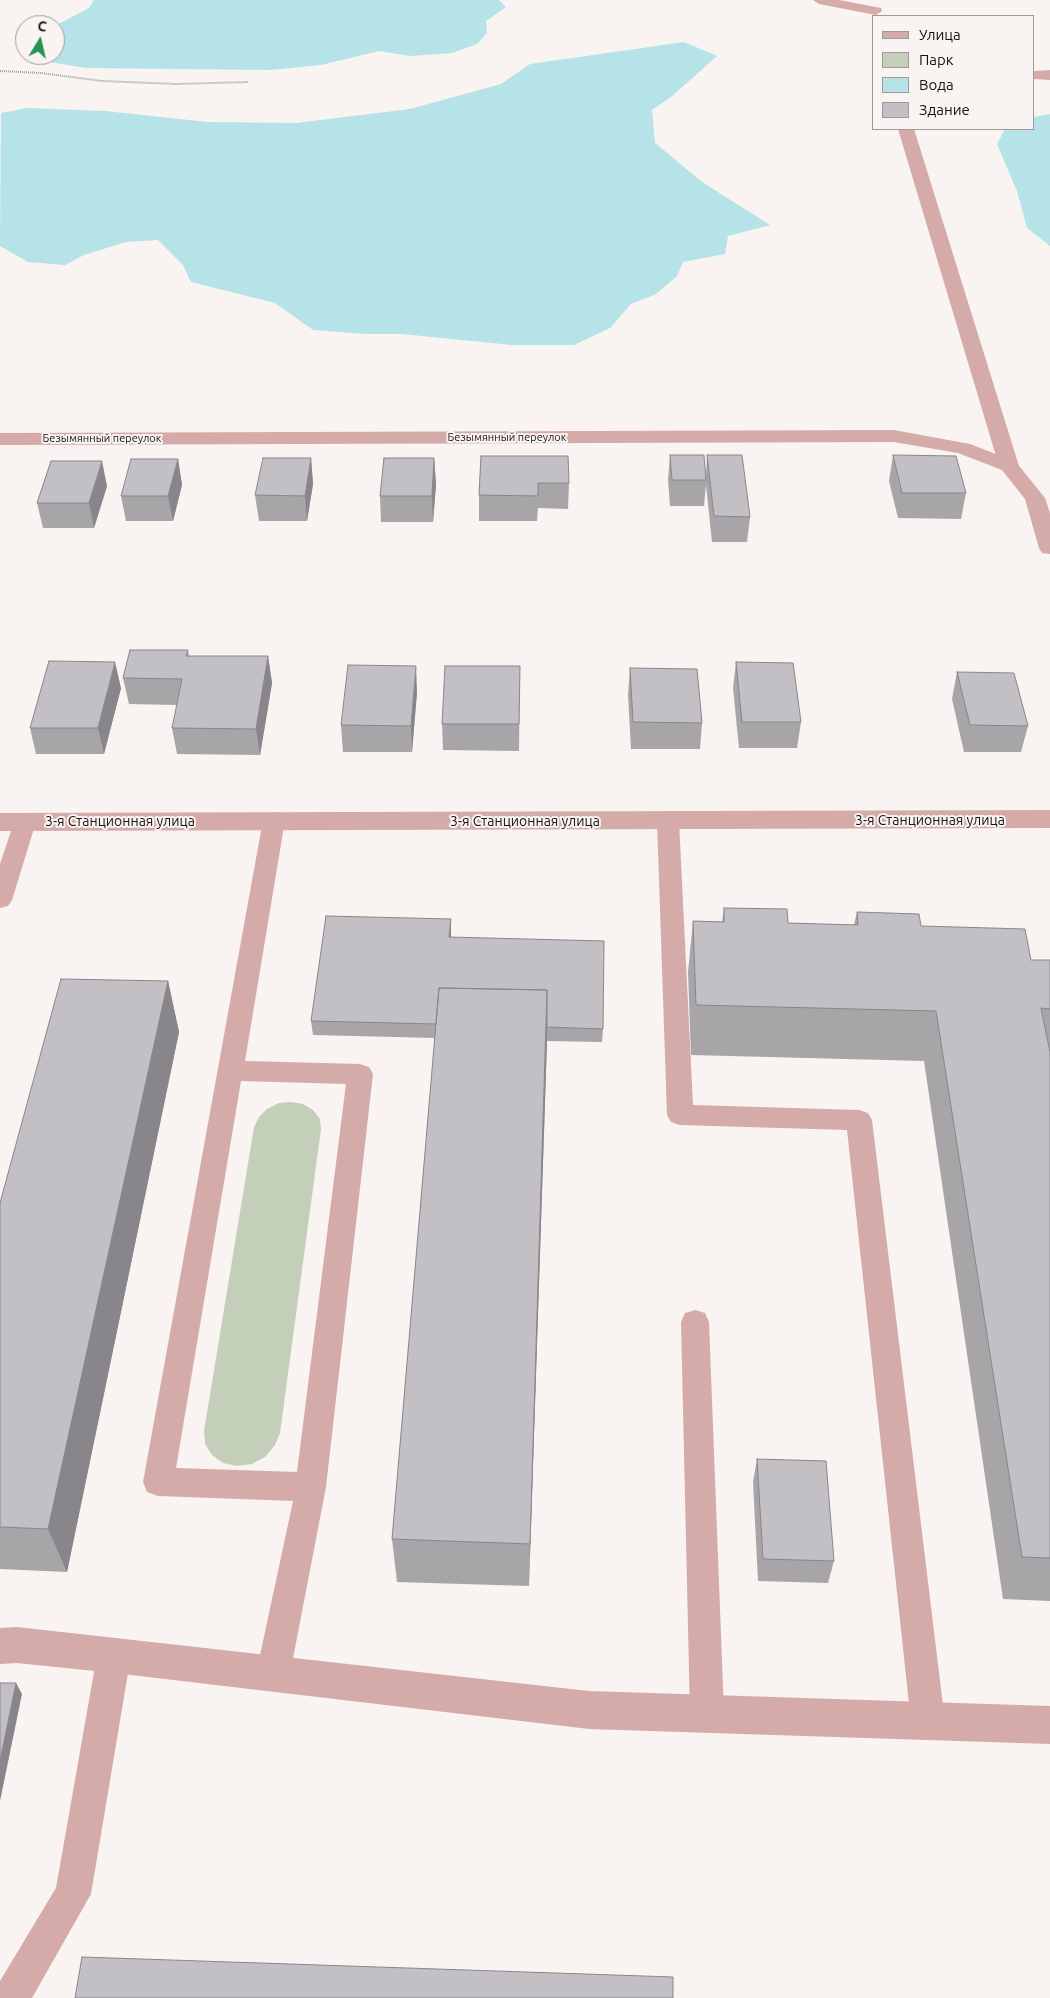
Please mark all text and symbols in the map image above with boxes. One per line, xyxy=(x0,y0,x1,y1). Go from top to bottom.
north arrow xyxy=(15,15,65,65)
legend xyxy=(872,15,1035,130)
text: С xyxy=(37,18,48,35)
text: Улица xyxy=(919,26,961,43)
text: Парк xyxy=(919,51,954,68)
text: Вода xyxy=(919,76,954,93)
text: Здание xyxy=(919,101,970,118)
street label: Безымянный переулок xyxy=(448,430,566,444)
street label: Безымянный переулок xyxy=(43,431,161,445)
street label: 3-я Станционная улица xyxy=(855,812,1005,828)
street label: 3-я Станционная улица xyxy=(45,813,195,829)
street label: 3-я Станционная улица xyxy=(450,813,600,829)

